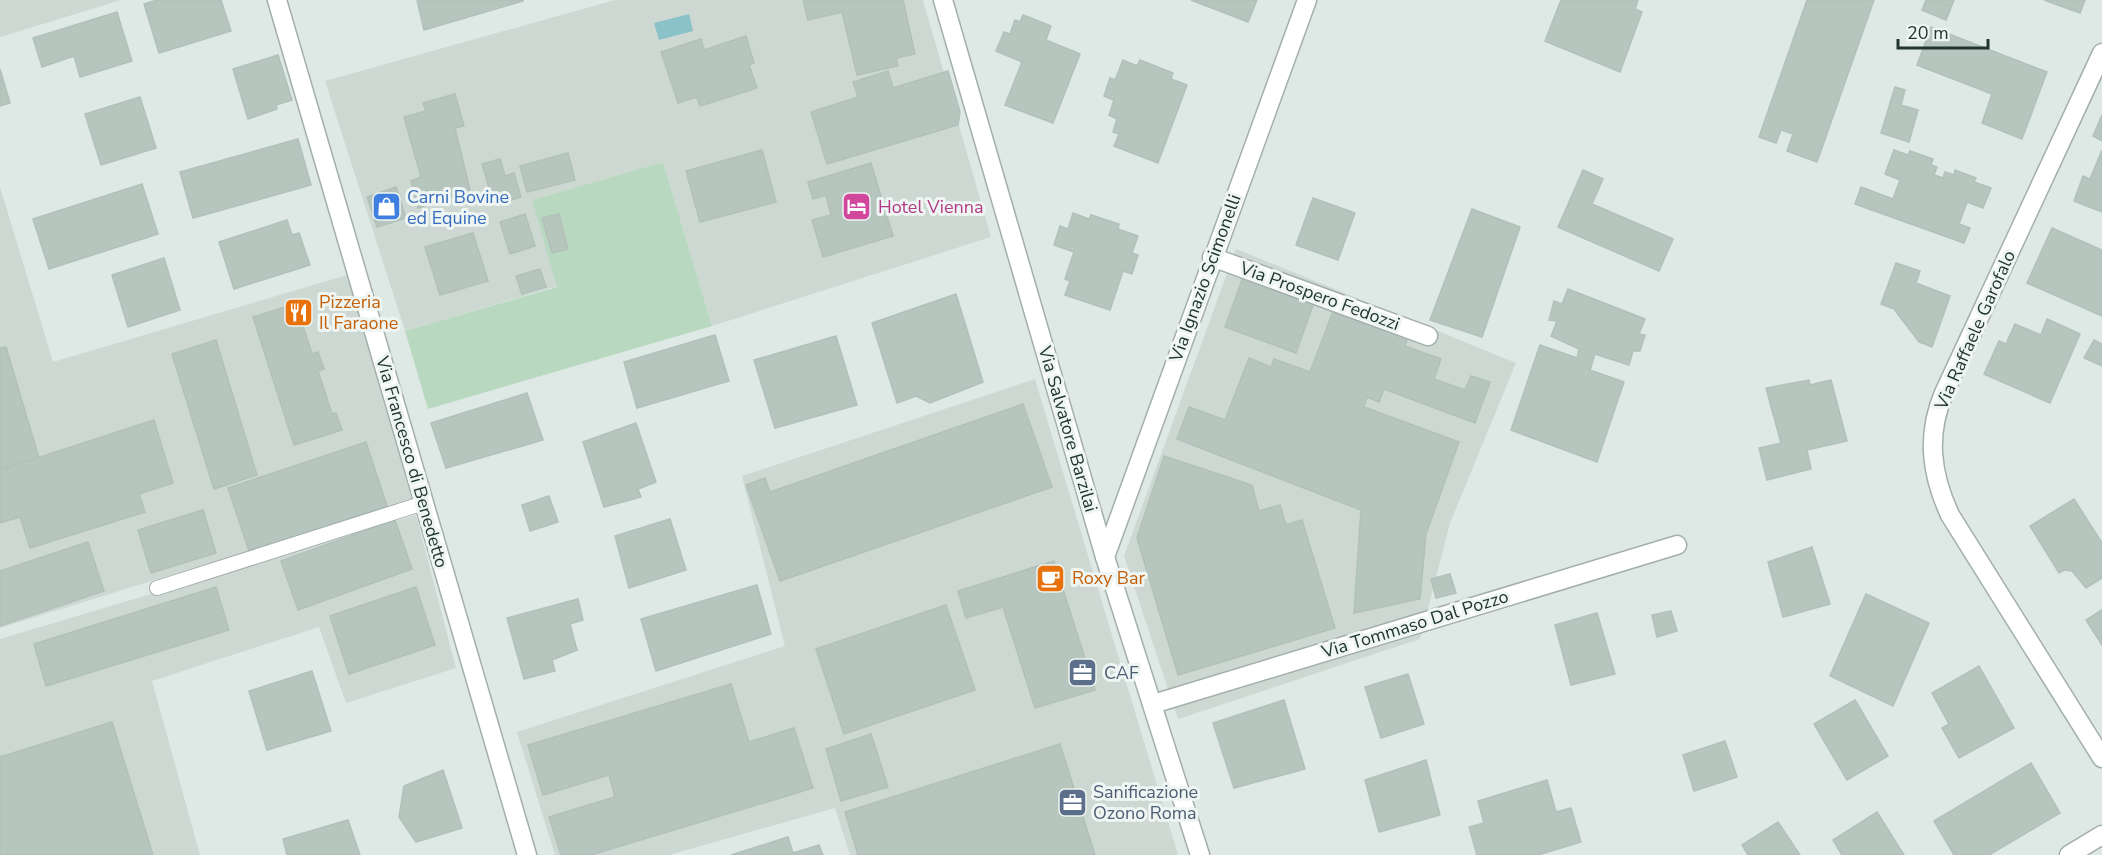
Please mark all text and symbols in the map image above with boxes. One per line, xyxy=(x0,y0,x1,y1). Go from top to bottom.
scale bar xyxy=(1898,12,1988,50)
text: 20 m xyxy=(1907,21,1949,45)
place label: Carni Bovine ed Equine xyxy=(407,185,509,230)
shop icon: Carni Bovine ed Equine xyxy=(370,191,402,223)
hotel icon: Hotel Vienna xyxy=(841,191,873,223)
street label: Via Ignazio Scimonelli xyxy=(1163,191,1246,366)
place label: Hotel Vienna xyxy=(878,195,984,219)
street label: Via Raffaele Garofalo xyxy=(1929,247,2021,414)
street label: Via Prospero Fedozzi xyxy=(1236,256,1403,336)
place label: Pizzeria Il Faraone xyxy=(319,290,398,335)
restaurant icon: Pizzeria Il Faraone xyxy=(282,296,314,328)
street label: Via Salvatore Barzilai xyxy=(1033,342,1103,515)
street label: Via Francesco di Benedetto xyxy=(370,353,454,571)
cafe icon: Roxy Bar xyxy=(1035,562,1067,594)
place label: Roxy Bar xyxy=(1072,566,1145,590)
street label: Via Tommaso Dal Pozzo xyxy=(1318,584,1511,664)
office icon: CAF xyxy=(1067,657,1099,689)
place label: CAF xyxy=(1104,661,1139,685)
place label: Sanificazione Ozono Roma xyxy=(1093,780,1198,825)
office icon: Sanificazione Ozono Roma xyxy=(1056,786,1088,818)

